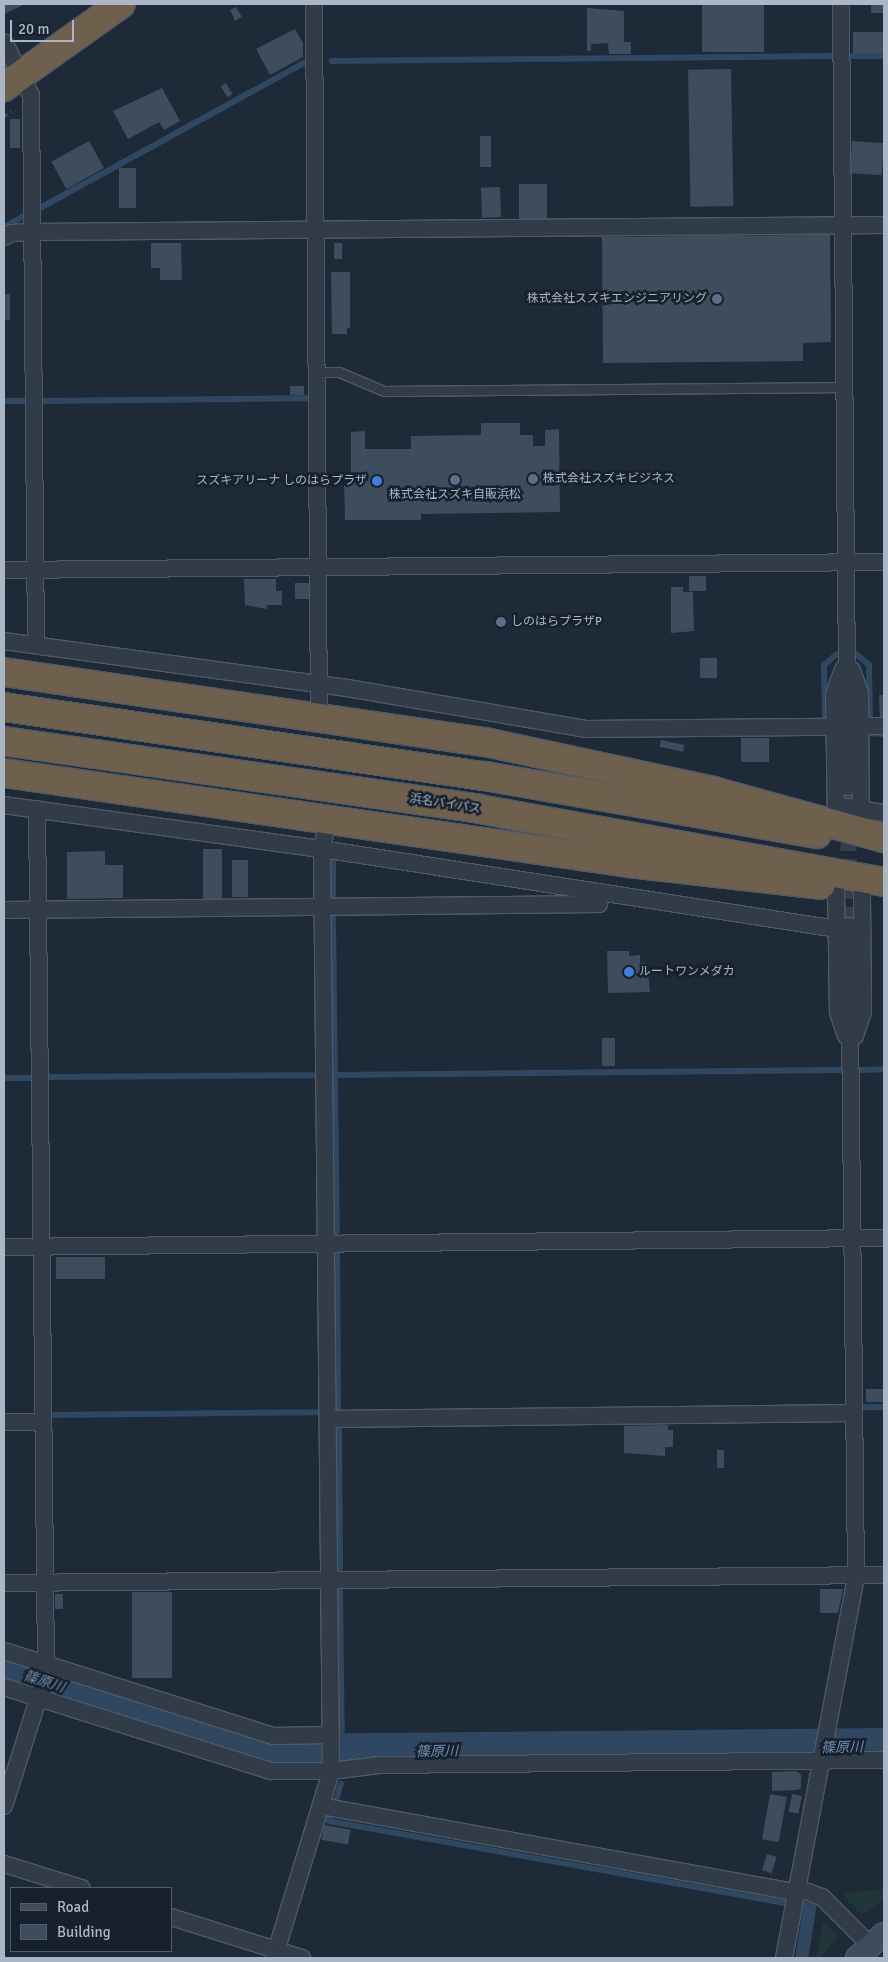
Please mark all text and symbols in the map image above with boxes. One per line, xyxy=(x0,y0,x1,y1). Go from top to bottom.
scale bar xyxy=(12,10,76,42)
text: 20 m xyxy=(18,20,49,38)
place label: 株式会社スズキエンジニアリング xyxy=(527,292,707,306)
marker: 株式会社スズキエンジニアリング xyxy=(711,293,723,305)
place label: 株式会社スズキビジネス xyxy=(543,472,675,486)
marker: 株式会社スズキビジネス xyxy=(527,473,539,485)
place label: スズキアリーナ しのはらプラザ xyxy=(196,474,367,488)
marker: 株式会社スズキ自販浜松 xyxy=(449,474,461,486)
marker: スズキアリーナ しのはらプラザ xyxy=(371,475,383,487)
place label: 株式会社スズキ自販浜松 xyxy=(389,488,521,502)
place label: しのはらプラザP xyxy=(511,615,602,629)
marker: しのはらプラザP xyxy=(495,616,507,628)
street label: 浜名バイパス xyxy=(408,791,482,817)
place label: ルートワンメダカ xyxy=(639,965,735,979)
marker: ルートワンメダカ xyxy=(623,966,635,978)
water label: 篠原川 xyxy=(21,1668,67,1696)
water label: 篠原川 xyxy=(821,1739,863,1757)
water label: 篠原川 xyxy=(416,1743,458,1761)
legend xyxy=(10,1887,172,1952)
text: Road xyxy=(57,1898,89,1916)
text: Building xyxy=(57,1923,111,1941)

